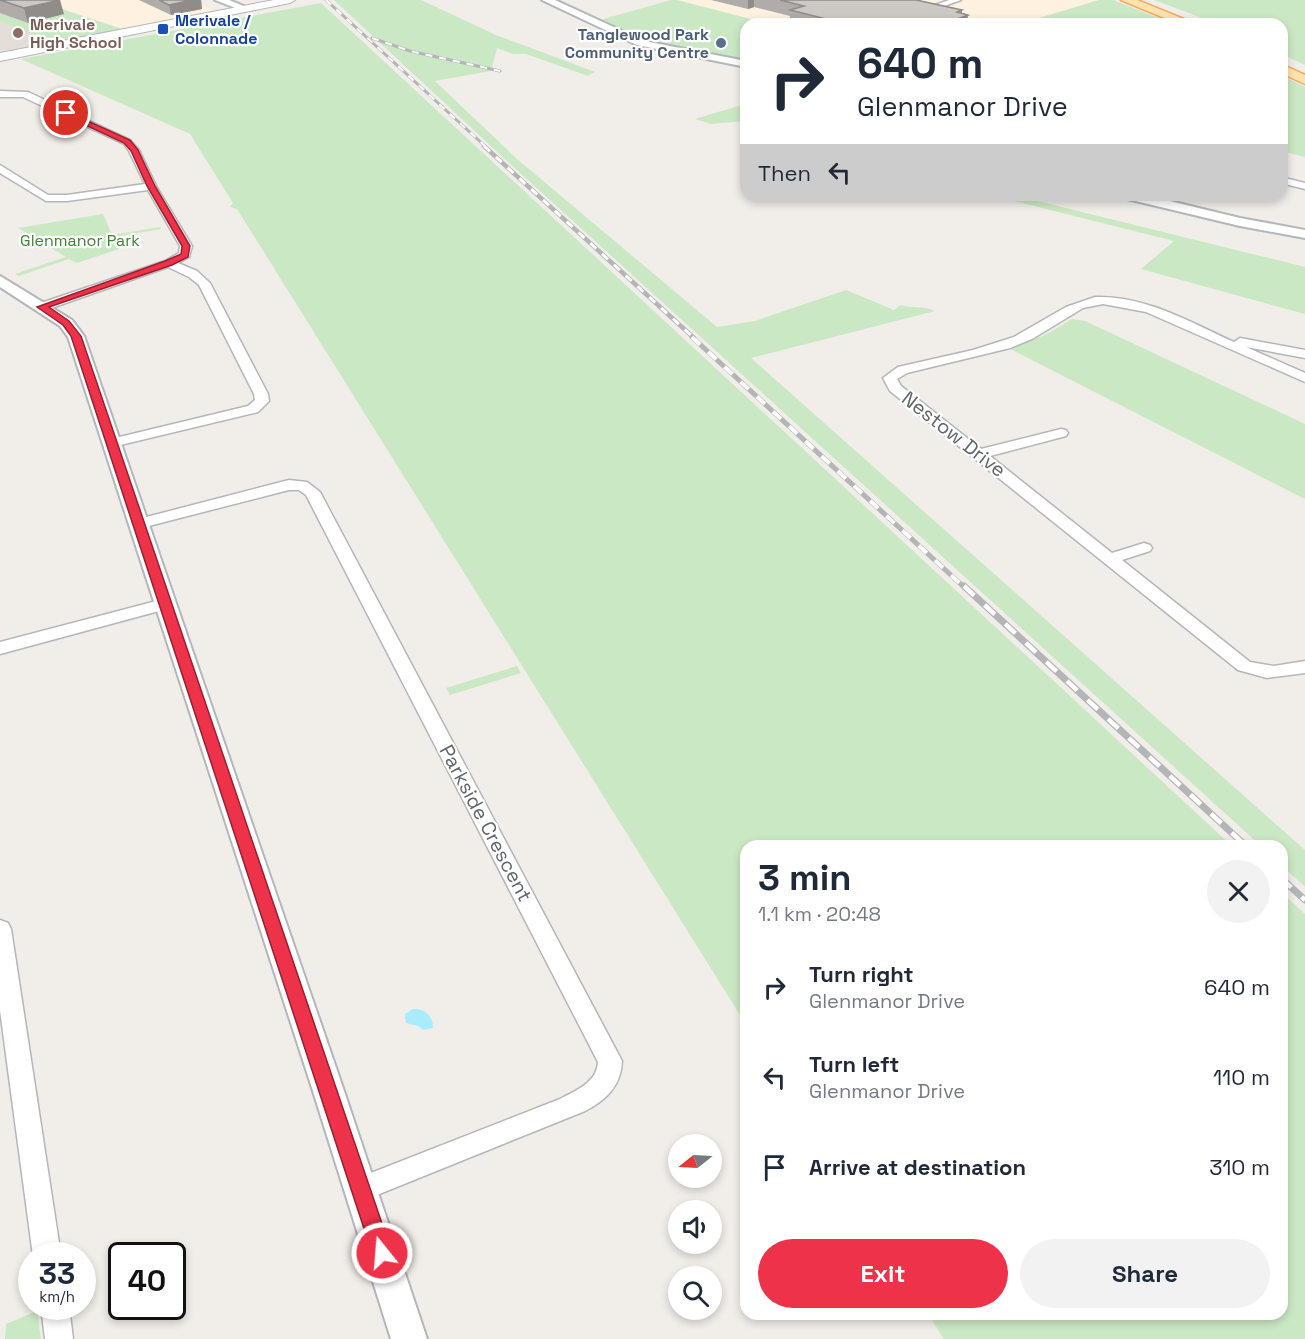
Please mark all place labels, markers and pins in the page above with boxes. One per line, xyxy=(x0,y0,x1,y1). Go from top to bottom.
place label: Merivale / Colonnade xyxy=(175,10,257,49)
place label: Merivale High School xyxy=(30,14,122,53)
marker: Merivale / Colonnade xyxy=(156,22,170,36)
place label: Tanglewood Park Community Centre xyxy=(565,24,709,63)
marker: Merivale High School xyxy=(11,26,25,40)
marker: Tanglewood Park Community Centre xyxy=(714,36,728,50)
pin xyxy=(40,87,91,138)

